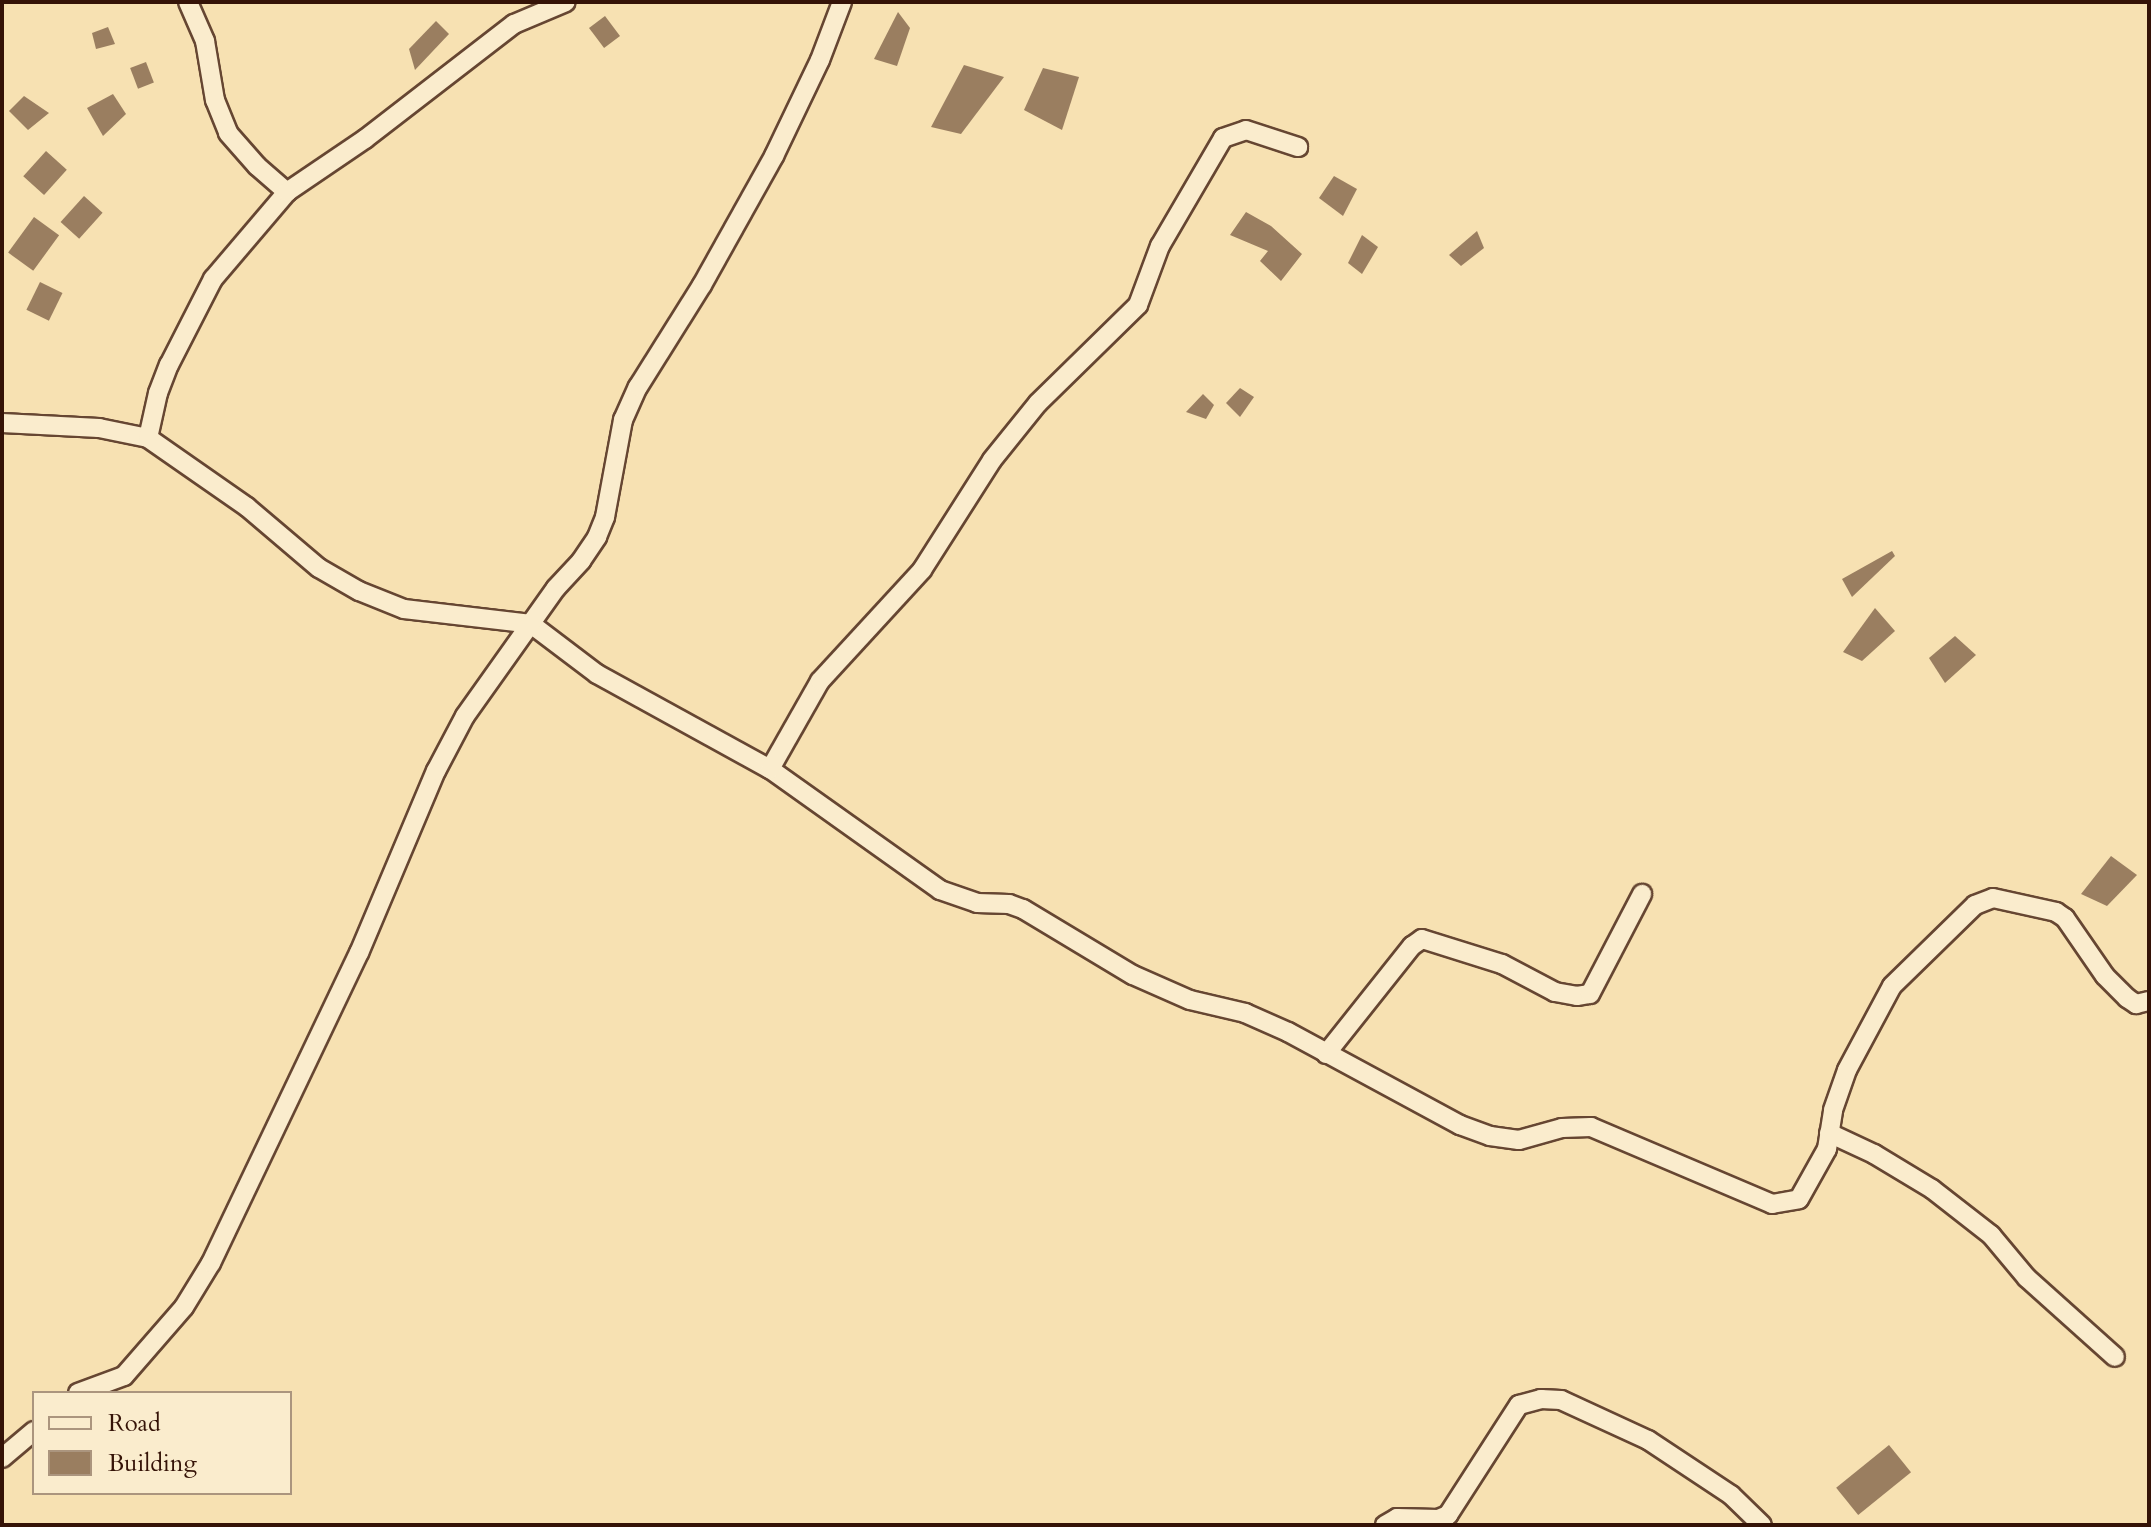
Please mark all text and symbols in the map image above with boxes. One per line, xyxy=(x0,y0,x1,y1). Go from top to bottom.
legend xyxy=(32,1391,292,1495)
text: Road xyxy=(108,1407,161,1440)
text: Building xyxy=(108,1447,197,1480)

